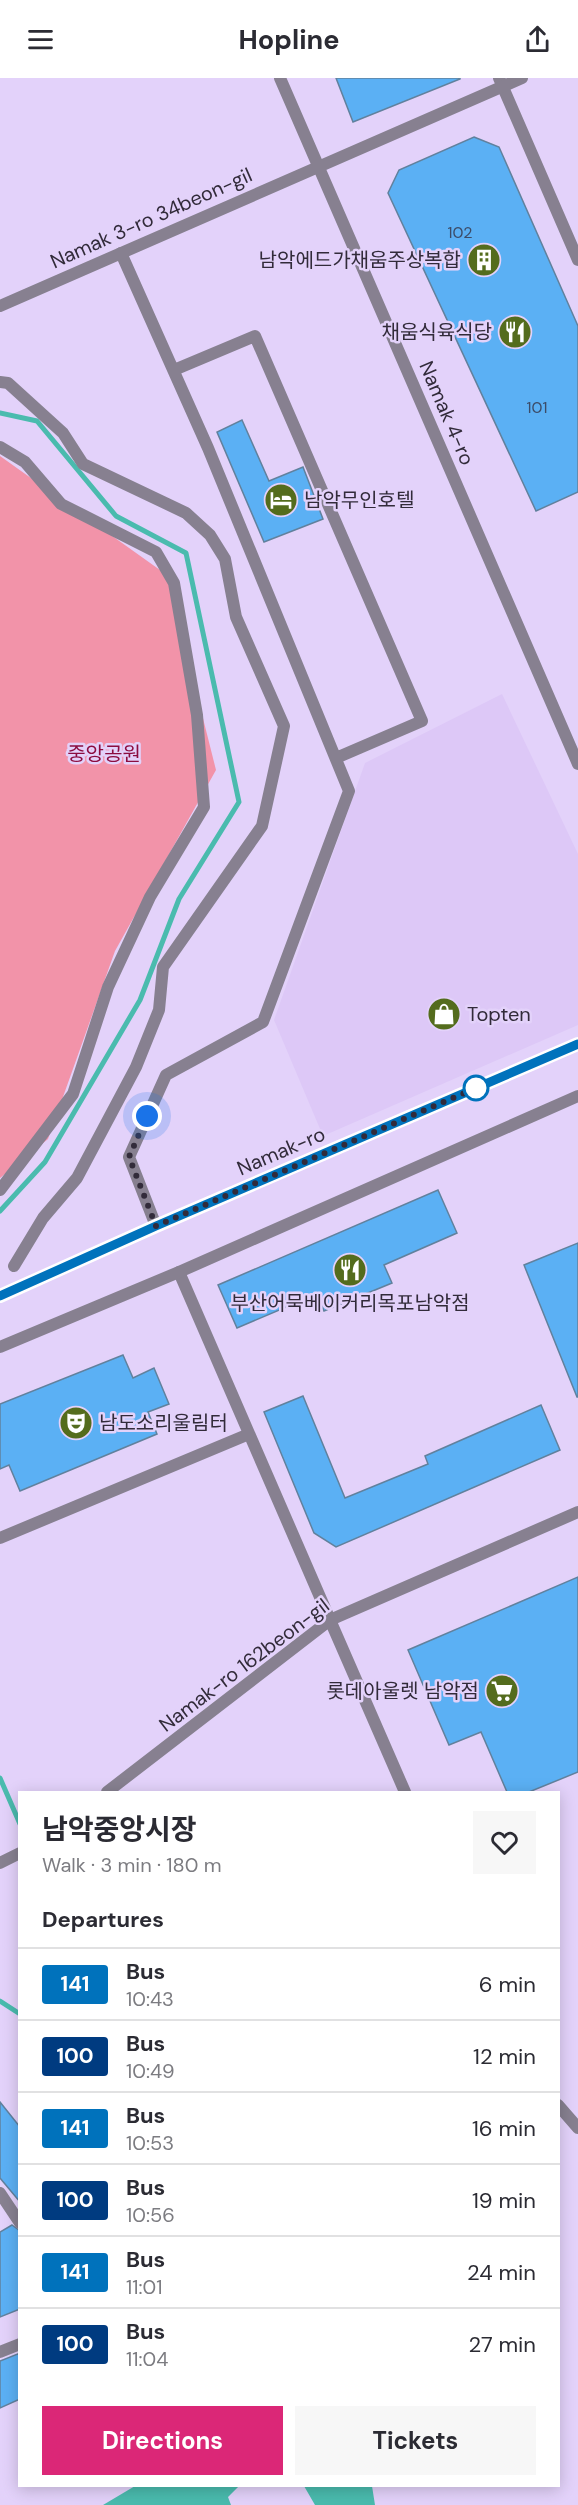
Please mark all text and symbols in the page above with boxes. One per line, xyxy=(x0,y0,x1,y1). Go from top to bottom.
text: Hopline xyxy=(239,22,339,57)
icon: menu xyxy=(24,23,57,56)
icon: share xyxy=(521,23,554,56)
street label: Namak 3-ro 34beon-gil xyxy=(46,162,256,274)
house number: 102 xyxy=(448,222,473,243)
building icon: 남악에드가채움주상복합 xyxy=(466,242,502,278)
place label: 남악에드가채움주상복합 xyxy=(259,247,461,273)
restaurant icon: 채움식육식당 xyxy=(497,314,533,350)
place label: 채움식육식당 xyxy=(382,319,492,345)
street label: Namak 4-ro xyxy=(413,357,481,469)
house number: 101 xyxy=(527,397,547,418)
hotel icon: 남악무인호텔 xyxy=(263,482,299,518)
place label: 남악무인호텔 xyxy=(304,487,414,513)
park label: 중앙공원 xyxy=(67,741,141,767)
shop icon: Topten xyxy=(426,996,462,1032)
place label: Topten xyxy=(467,1001,531,1027)
unlabelled marker xyxy=(463,1075,489,1101)
your location xyxy=(132,1101,162,1131)
street label: Namak-ro xyxy=(233,1121,329,1181)
restaurant icon: 부산어묵베이커리목포남악점 xyxy=(332,1252,368,1288)
place label: 부산어묵베이커리목포남악점 xyxy=(230,1290,470,1316)
theatre icon: 남도소리울림터 xyxy=(58,1405,94,1441)
place label: 남도소리울림터 xyxy=(99,1410,228,1436)
street label: Namak-ro 162beon-gil xyxy=(154,1592,334,1738)
supermarket icon: 롯데아울렛 남악점 xyxy=(484,1673,520,1709)
place label: 롯데아울렛 남악점 xyxy=(326,1678,479,1704)
text: 남악중앙시장 xyxy=(42,1811,197,1848)
button: heart xyxy=(473,1811,536,1874)
text: Walk · 3 min · 180 m xyxy=(42,1852,221,1878)
text: Departures xyxy=(42,1905,164,1934)
text: Bus xyxy=(126,1957,165,1986)
text: 141 xyxy=(61,1970,89,1998)
text: 6 min xyxy=(479,1970,536,1999)
text: 10:43 xyxy=(126,1986,174,2012)
text: Bus xyxy=(126,2029,165,2058)
text: 100 xyxy=(56,2042,94,2070)
text: 12 min xyxy=(473,2042,536,2071)
text: 10:49 xyxy=(126,2058,175,2084)
text: Bus xyxy=(126,2101,165,2130)
text: 141 xyxy=(61,2114,89,2142)
text: 16 min xyxy=(472,2114,536,2143)
text: 10:53 xyxy=(126,2130,174,2156)
text: Bus xyxy=(126,2173,165,2202)
text: 100 xyxy=(56,2186,94,2214)
text: 19 min xyxy=(472,2186,536,2215)
text: 10:56 xyxy=(126,2202,175,2228)
text: Bus xyxy=(126,2245,165,2274)
text: 141 xyxy=(61,2258,89,2286)
text: 24 min xyxy=(467,2258,536,2287)
text: 11:01 xyxy=(126,2274,162,2300)
text: Bus xyxy=(126,2317,165,2346)
text: 100 xyxy=(56,2330,94,2358)
text: 27 min xyxy=(469,2330,536,2359)
text: 11:04 xyxy=(126,2346,168,2372)
button: Directions xyxy=(42,2406,283,2475)
button: Tickets xyxy=(295,2406,536,2475)

